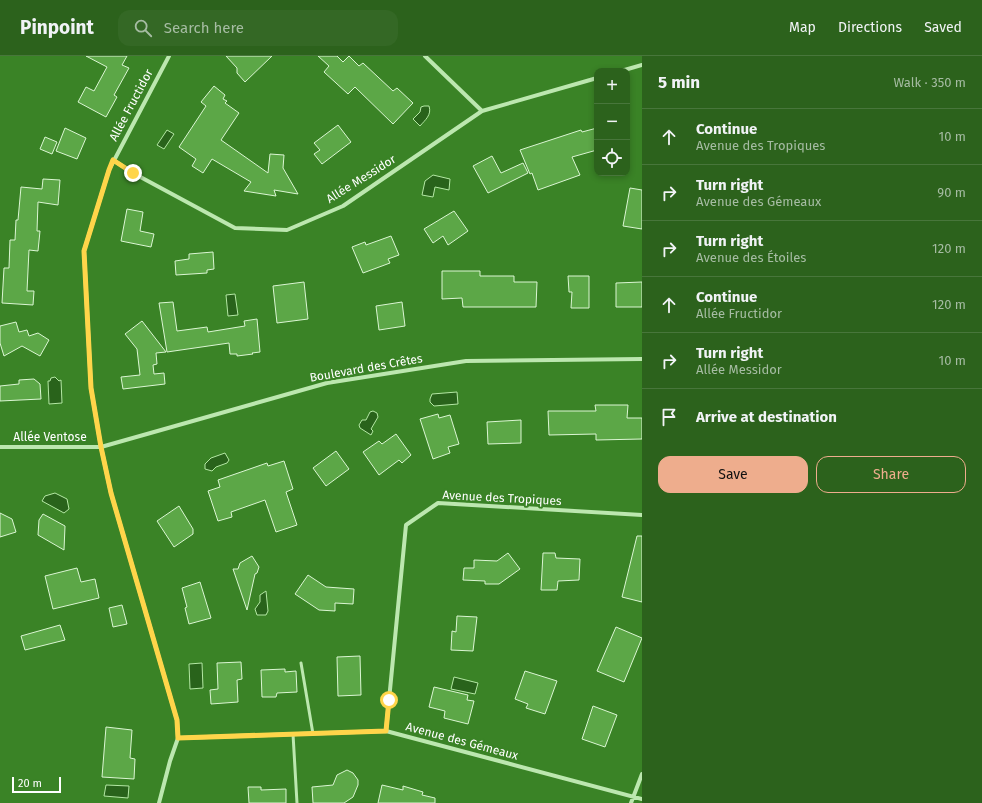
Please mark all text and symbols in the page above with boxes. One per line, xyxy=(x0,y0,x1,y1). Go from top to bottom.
search box xyxy=(118,10,398,46)
text: Pinpoint xyxy=(20,16,94,39)
icon: search xyxy=(132,17,154,39)
text: Search here xyxy=(164,19,244,37)
text: Map xyxy=(789,19,816,36)
text: Directions xyxy=(838,19,902,36)
text: Saved xyxy=(924,19,962,36)
street label: Allée Fructidor xyxy=(106,66,156,143)
map controls xyxy=(594,68,630,176)
button: + xyxy=(594,68,630,104)
text: 5 min xyxy=(658,72,700,93)
text: Walk · 350 m xyxy=(893,75,966,90)
button: − xyxy=(594,104,630,140)
text: Continue xyxy=(696,120,757,138)
icon: ahead xyxy=(658,126,680,148)
text: 10 m xyxy=(939,129,966,144)
text: Avenue des Tropiques xyxy=(696,138,825,153)
button: locate xyxy=(594,140,630,176)
street label: Allée Messidor xyxy=(324,152,399,206)
route end xyxy=(124,164,142,182)
text: Turn right xyxy=(696,176,763,194)
icon: right xyxy=(658,182,680,204)
text: 90 m xyxy=(937,185,966,200)
text: Avenue des Gémeaux xyxy=(696,194,821,209)
text: Turn right xyxy=(696,232,763,250)
icon: right xyxy=(658,238,680,260)
text: 120 m xyxy=(932,241,966,256)
text: Avenue des Étoiles xyxy=(696,250,806,265)
text: Continue xyxy=(696,288,757,306)
icon: ahead xyxy=(658,294,680,316)
text: 120 m xyxy=(932,297,966,312)
text: Allée Fructidor xyxy=(696,306,782,321)
text: Turn right xyxy=(696,344,763,362)
icon: right xyxy=(658,350,680,372)
street label: Boulevard des Crêtes xyxy=(309,351,424,385)
text: 10 m xyxy=(939,353,966,368)
text: Allée Messidor xyxy=(696,362,782,377)
icon: arrive xyxy=(658,406,680,428)
text: Arrive at destination xyxy=(696,408,837,426)
street label: Allée Ventose xyxy=(13,430,87,444)
button: Save xyxy=(658,456,808,493)
button: Share xyxy=(816,456,966,493)
street label: Avenue des Tropiques xyxy=(442,488,562,508)
route start xyxy=(380,691,398,709)
street label: Avenue des Gémeaux xyxy=(404,719,520,763)
scale bar xyxy=(12,775,61,794)
text: 20 m xyxy=(18,777,42,790)

